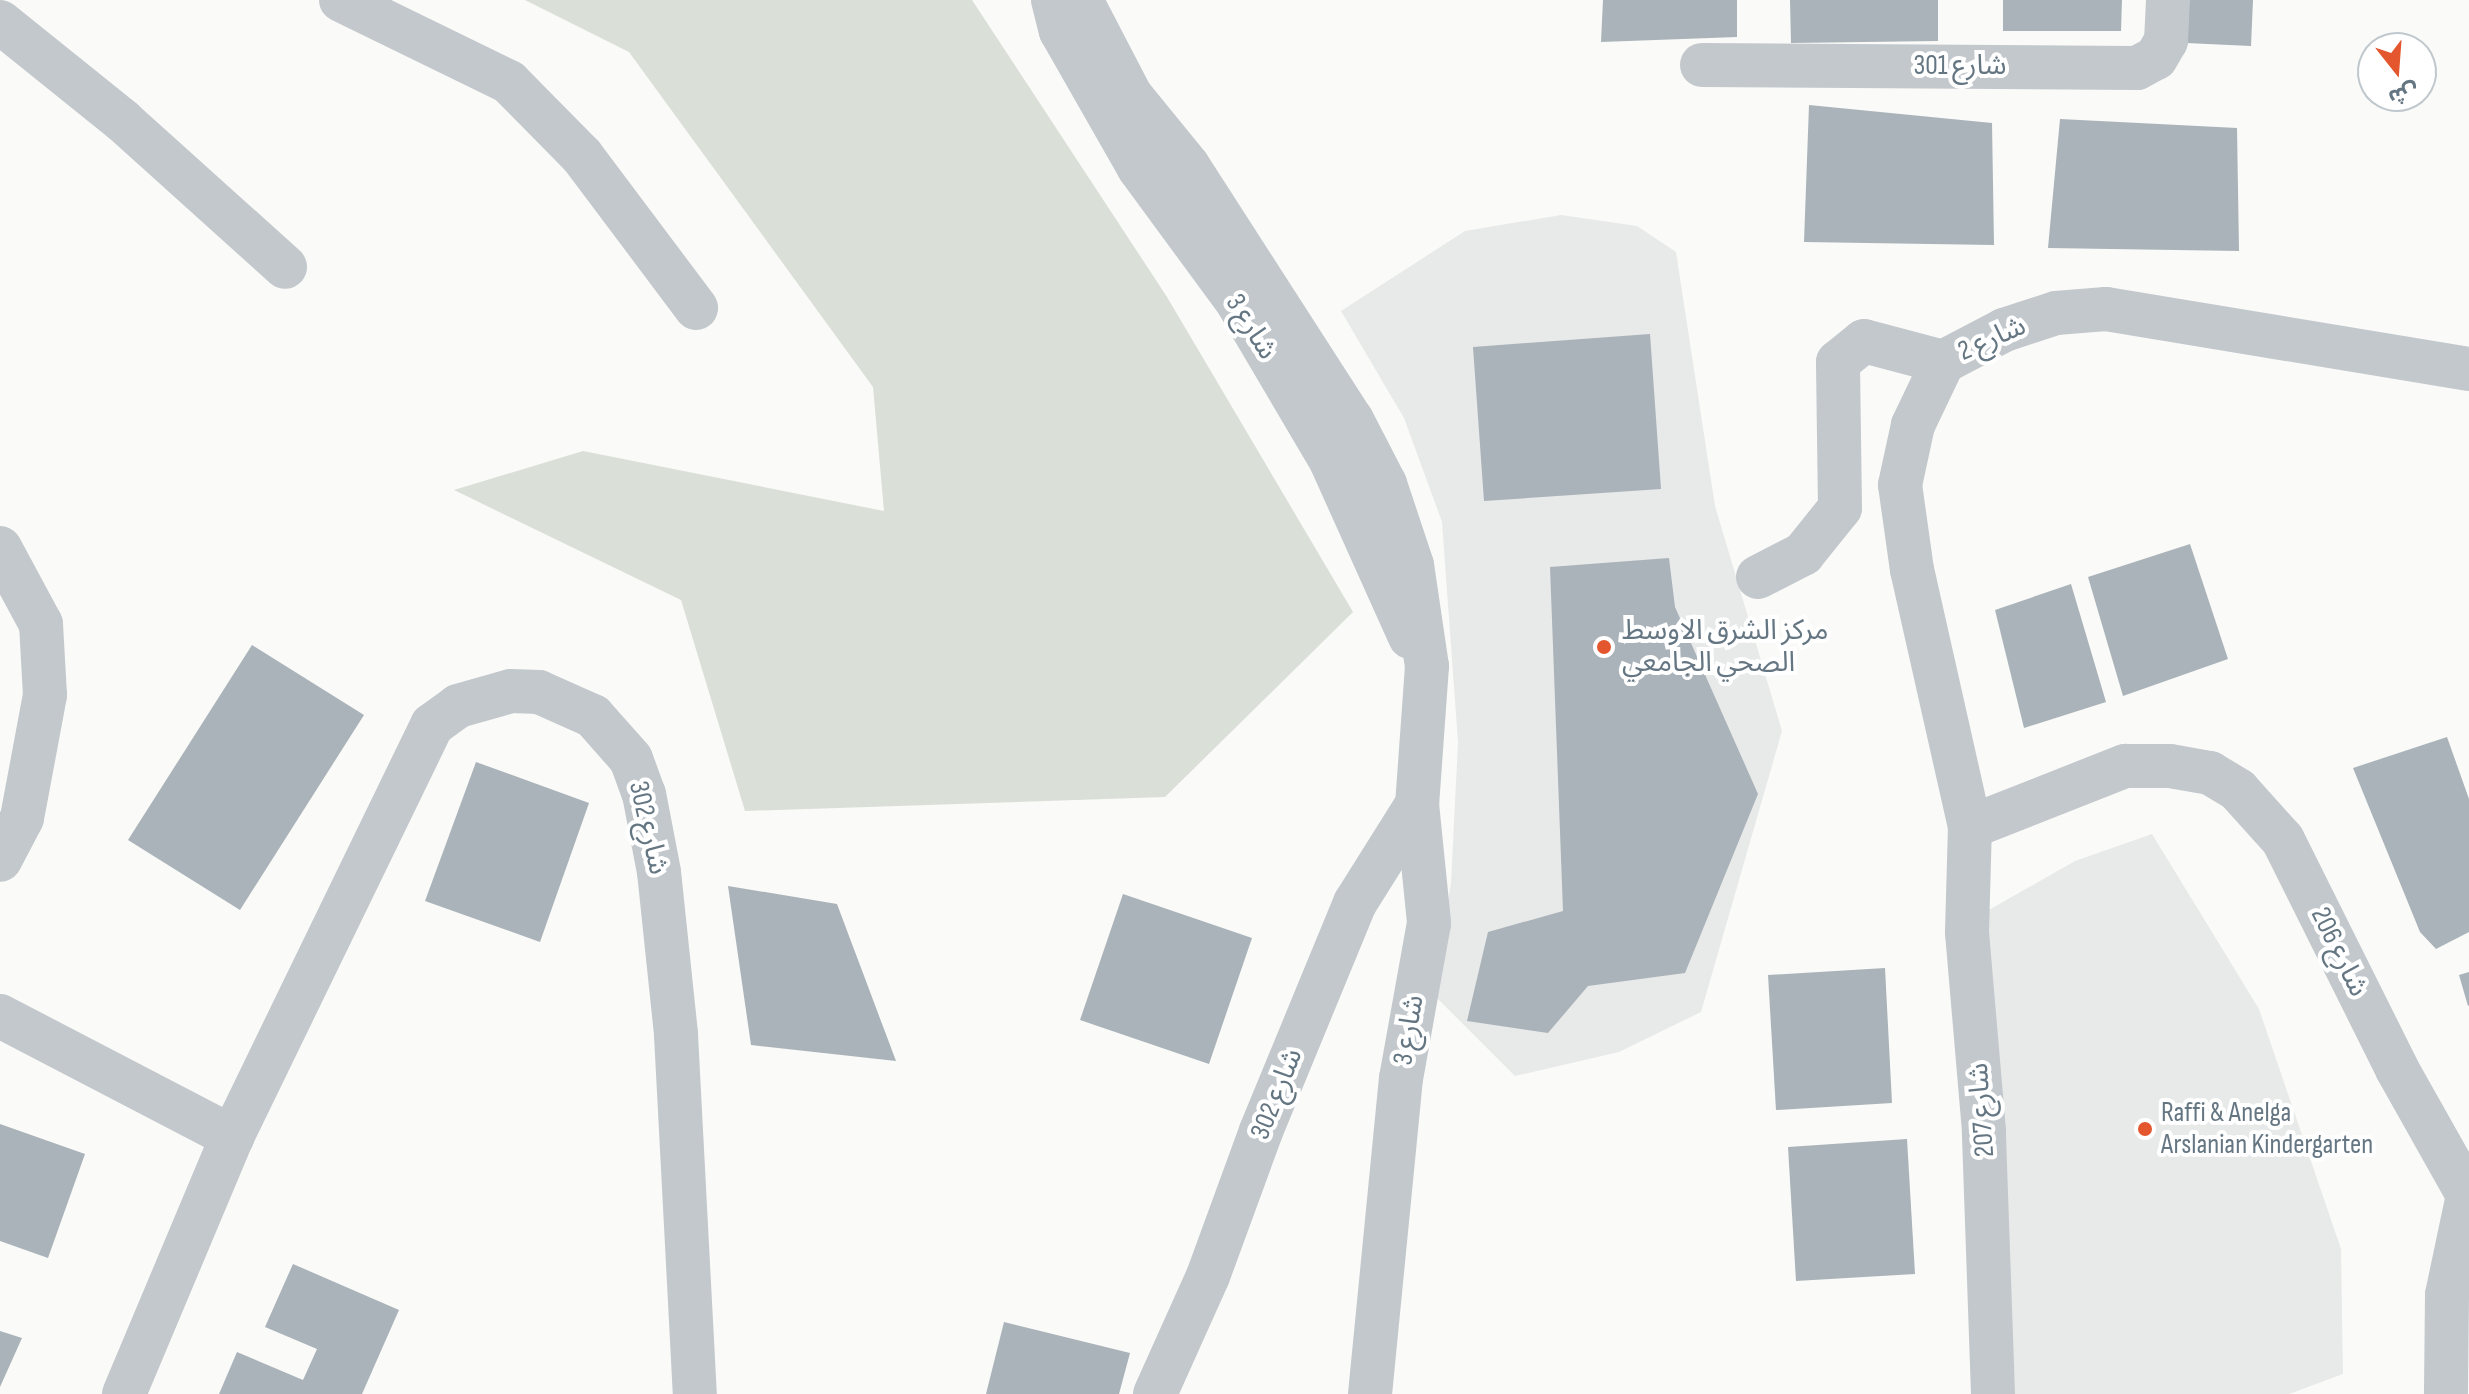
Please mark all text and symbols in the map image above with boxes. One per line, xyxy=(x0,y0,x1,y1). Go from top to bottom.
north arrow xyxy=(2357,32,2437,112)
street label: شارع 301 xyxy=(1913,49,2007,83)
text: ش xyxy=(2385,76,2422,111)
street label: شارع 3 xyxy=(1218,288,1284,366)
street label: شارع 2 xyxy=(1953,309,2031,369)
place label: مركز الشرق الاوسط الصحي الجامعي xyxy=(1622,614,1829,680)
marker: مركز الشرق الاوسط الصحي الجامعي xyxy=(1593,636,1615,658)
street label: شارع 302 xyxy=(621,778,675,878)
street label: شارع 206 xyxy=(2303,902,2375,1002)
street label: شارع 3 xyxy=(1386,992,1432,1068)
street label: شارع 302 xyxy=(1244,1044,1310,1144)
street label: شارع 207 xyxy=(1962,1062,2002,1158)
place label: Raffi & Anelga Arslanian Kindergarten xyxy=(2161,1096,2373,1162)
marker: Raffi & Anelga Arslanian Kindergarten xyxy=(2136,1120,2154,1138)

